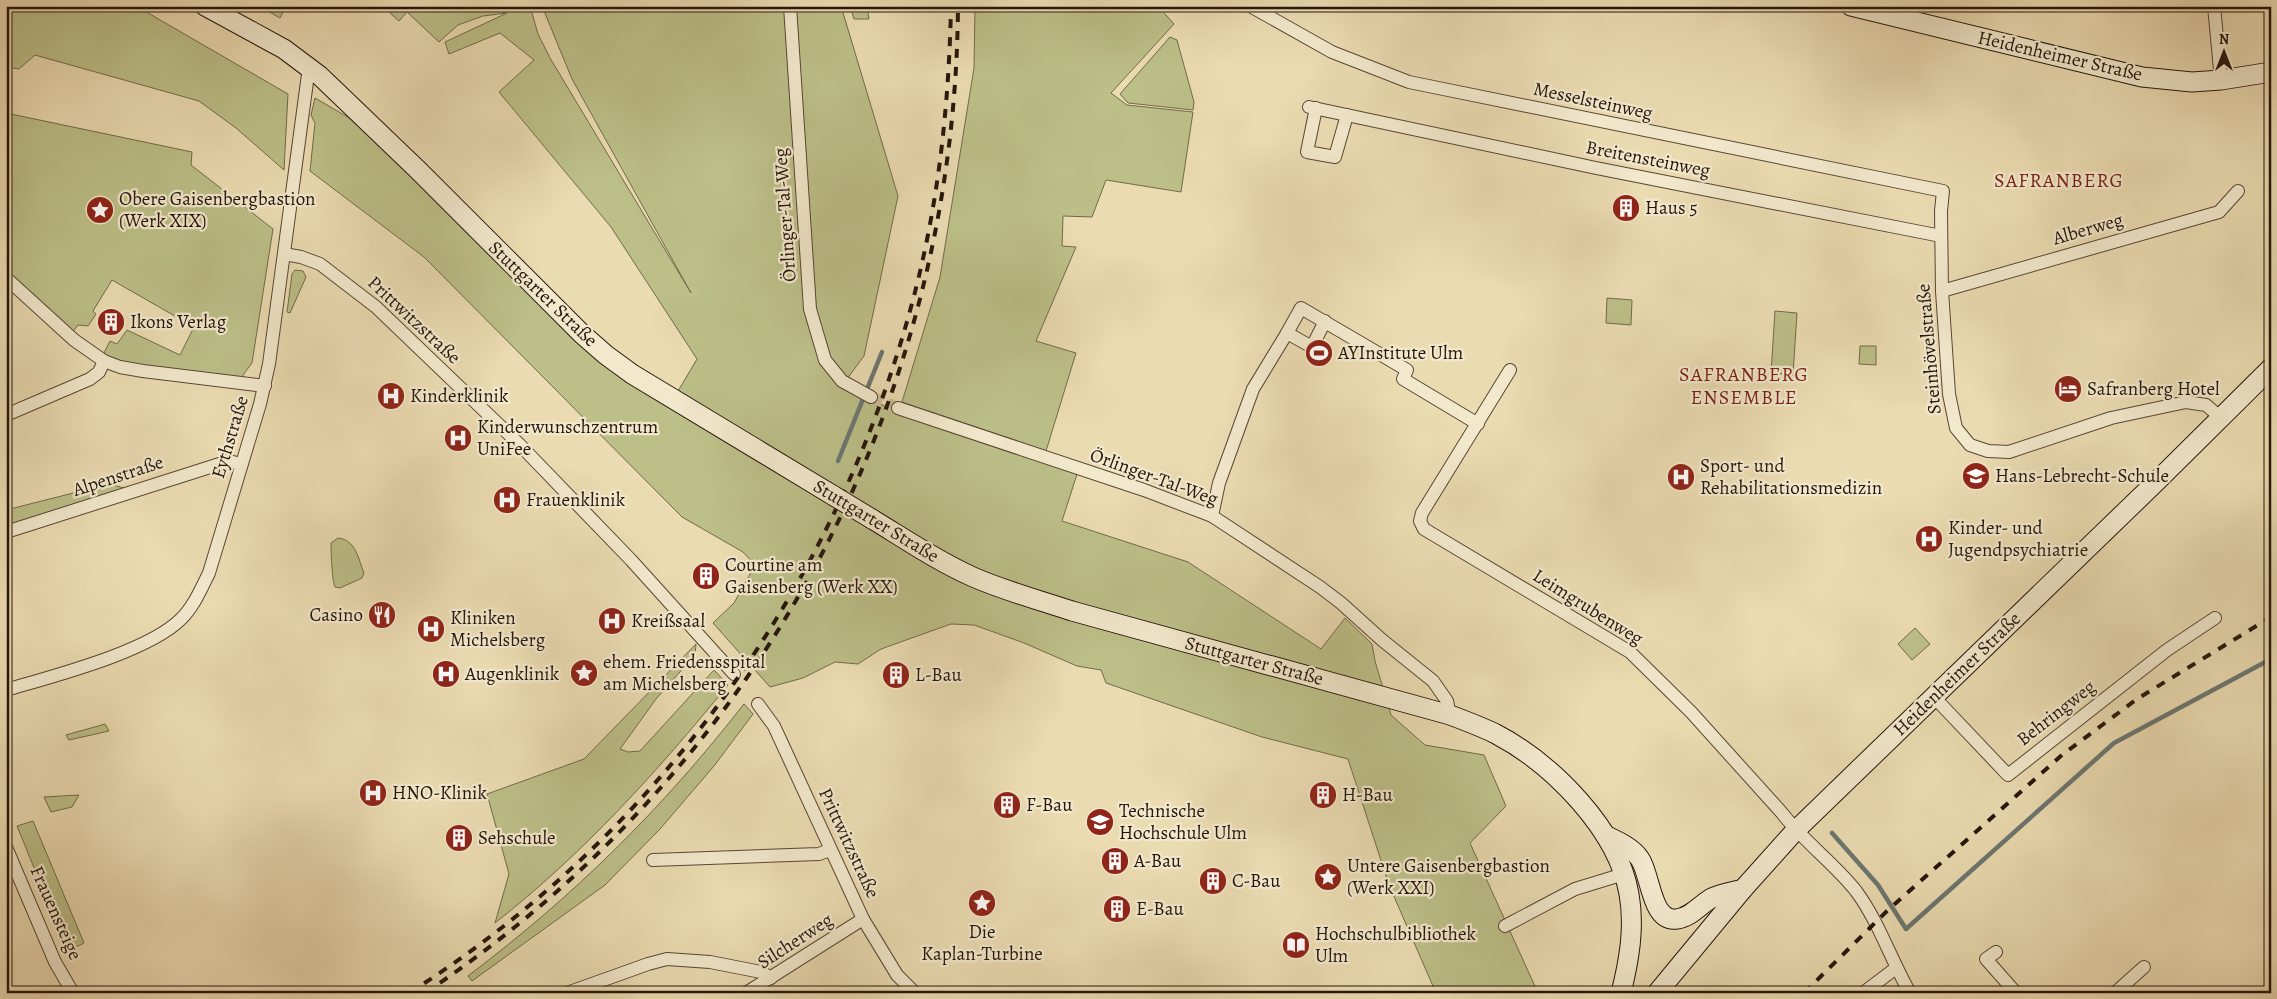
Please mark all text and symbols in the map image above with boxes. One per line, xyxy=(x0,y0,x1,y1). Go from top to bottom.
street label: Heidenheimer Straße xyxy=(1975,24,2145,88)
north arrow xyxy=(2200,28,2250,78)
text: N xyxy=(2219,30,2229,49)
street label: Messelsteinweg xyxy=(1531,76,1656,126)
street label: Breitensteinweg xyxy=(1584,134,1713,184)
street label: Örlinger-Tal-Weg xyxy=(767,147,803,283)
district label: SAFRANBERG xyxy=(1994,167,2124,194)
place label: Obere Gaisenbergbastion (Werk XIX) xyxy=(119,186,316,234)
building icon: Haus 5 xyxy=(1611,193,1641,223)
place icon: Obere Gaisenbergbastion (Werk XIX) xyxy=(85,195,115,225)
place label: Haus 5 xyxy=(1645,195,1698,221)
street label: Alberweg xyxy=(2049,206,2127,252)
street label: Stuttgarter Straße xyxy=(483,235,603,353)
street label: Prittwitzstraße xyxy=(362,270,466,370)
street label: Steinhövelstraße xyxy=(1910,283,1948,415)
building icon: Ikons Verlag xyxy=(96,307,126,337)
place label: Ikons Verlag xyxy=(130,309,227,335)
sports icon: AYInstitute Ulm xyxy=(1304,338,1334,368)
place label: AYInstitute Ulm xyxy=(1337,340,1464,366)
district label: SAFRANBERG ENSEMBLE xyxy=(1679,361,1809,411)
hotel icon: Safranberg Hotel xyxy=(2053,374,2083,404)
place label: Safranberg Hotel xyxy=(2087,376,2220,402)
hospital icon: Kinderklinik xyxy=(376,381,406,411)
place label: Kinderklinik xyxy=(410,383,509,409)
street label: Eythstraße xyxy=(205,392,255,482)
place label: Kinderwunschzentrum UniFee xyxy=(477,414,658,462)
hospital icon: Kinderwunschzentrum UniFee xyxy=(443,423,473,453)
street label: Örlinger-Tal-Weg xyxy=(1086,442,1222,512)
street label: Alpenstraße xyxy=(68,449,167,503)
place label: Sport- und Rehabilitationsmedizin xyxy=(1700,453,1882,501)
school or university icon: Hans-Lebrecht-Schule xyxy=(1961,461,1991,491)
hospital icon: Sport- und Rehabilitationsmedizin xyxy=(1666,462,1696,492)
place label: Hans-Lebrecht-Schule xyxy=(1995,463,2169,489)
street label: Stuttgarter Straße xyxy=(808,473,944,569)
hospital icon: Frauenklinik xyxy=(492,485,522,515)
place label: Frauenklinik xyxy=(526,487,626,513)
place label: Kinder- und Jugendpsychiatrie xyxy=(1948,515,2088,563)
hospital icon: Kinder- und Jugendpsychiatrie xyxy=(1914,524,1944,554)
place label: Courtine am Gaisenberg (Werk XX) xyxy=(725,552,898,600)
building icon: Courtine am Gaisenberg (Werk XX) xyxy=(691,561,721,591)
street label: Leimgrubenweg xyxy=(1528,563,1649,652)
restaurant icon: Casino xyxy=(367,600,397,630)
place label: Casino xyxy=(309,602,363,628)
place label: Kliniken Michelsberg xyxy=(450,605,546,653)
hospital icon: Kreißsaal xyxy=(597,606,627,636)
street label: Heidenheimer Straße xyxy=(1887,606,2027,742)
place label: Kreißsaal xyxy=(631,608,705,634)
hospital icon: Kliniken Michelsberg xyxy=(416,614,446,644)
street label: Stuttgarter Straße xyxy=(1182,630,1326,692)
place label: ehem. Friedensspital am Michelsberg xyxy=(603,649,766,697)
place icon: ehem. Friedensspital am Michelsberg xyxy=(569,658,599,688)
hospital icon: Augenklinik xyxy=(431,659,461,689)
building icon: L-Bau xyxy=(881,660,911,690)
place label: Augenklinik xyxy=(464,661,560,687)
place label: L-Bau xyxy=(915,662,962,688)
street label: Behringweg xyxy=(2011,674,2101,752)
hospital icon: HNO-Klinik xyxy=(358,778,388,808)
place label: HNO-Klinik xyxy=(392,780,487,806)
building icon: H-Bau xyxy=(1308,780,1338,810)
place label: H-Bau xyxy=(1342,782,1394,808)
street label: Prittwitzstraße xyxy=(812,784,886,902)
building icon: F-Bau xyxy=(992,790,1022,820)
place label: F-Bau xyxy=(1026,792,1073,818)
place label: Technische Hochschule Ulm xyxy=(1119,798,1247,846)
school or university icon: Technische Hochschule Ulm xyxy=(1085,807,1115,837)
building icon: Sehschule xyxy=(444,823,474,853)
place label: Sehschule xyxy=(478,825,556,851)
building icon: A-Bau xyxy=(1100,846,1130,876)
place label: A-Bau xyxy=(1133,848,1182,874)
place label: Untere Gaisenbergbastion (Werk XXI) xyxy=(1347,853,1550,901)
street label: Frauensteige xyxy=(24,862,88,964)
place icon: Untere Gaisenbergbastion (Werk XXI) xyxy=(1313,862,1343,892)
building icon: C-Bau xyxy=(1198,866,1228,896)
place label: C-Bau xyxy=(1232,868,1281,894)
place icon: Die Kaplan-Turbine xyxy=(967,888,997,918)
building icon: E-Bau xyxy=(1102,894,1132,924)
place label: E-Bau xyxy=(1136,896,1185,922)
street label: Silcherweg xyxy=(752,907,838,975)
place label: Die Kaplan-Turbine xyxy=(921,919,1043,967)
place label: Hochschulbibliothek Ulm xyxy=(1315,921,1476,969)
library icon: Hochschulbibliothek Ulm xyxy=(1281,930,1311,960)

